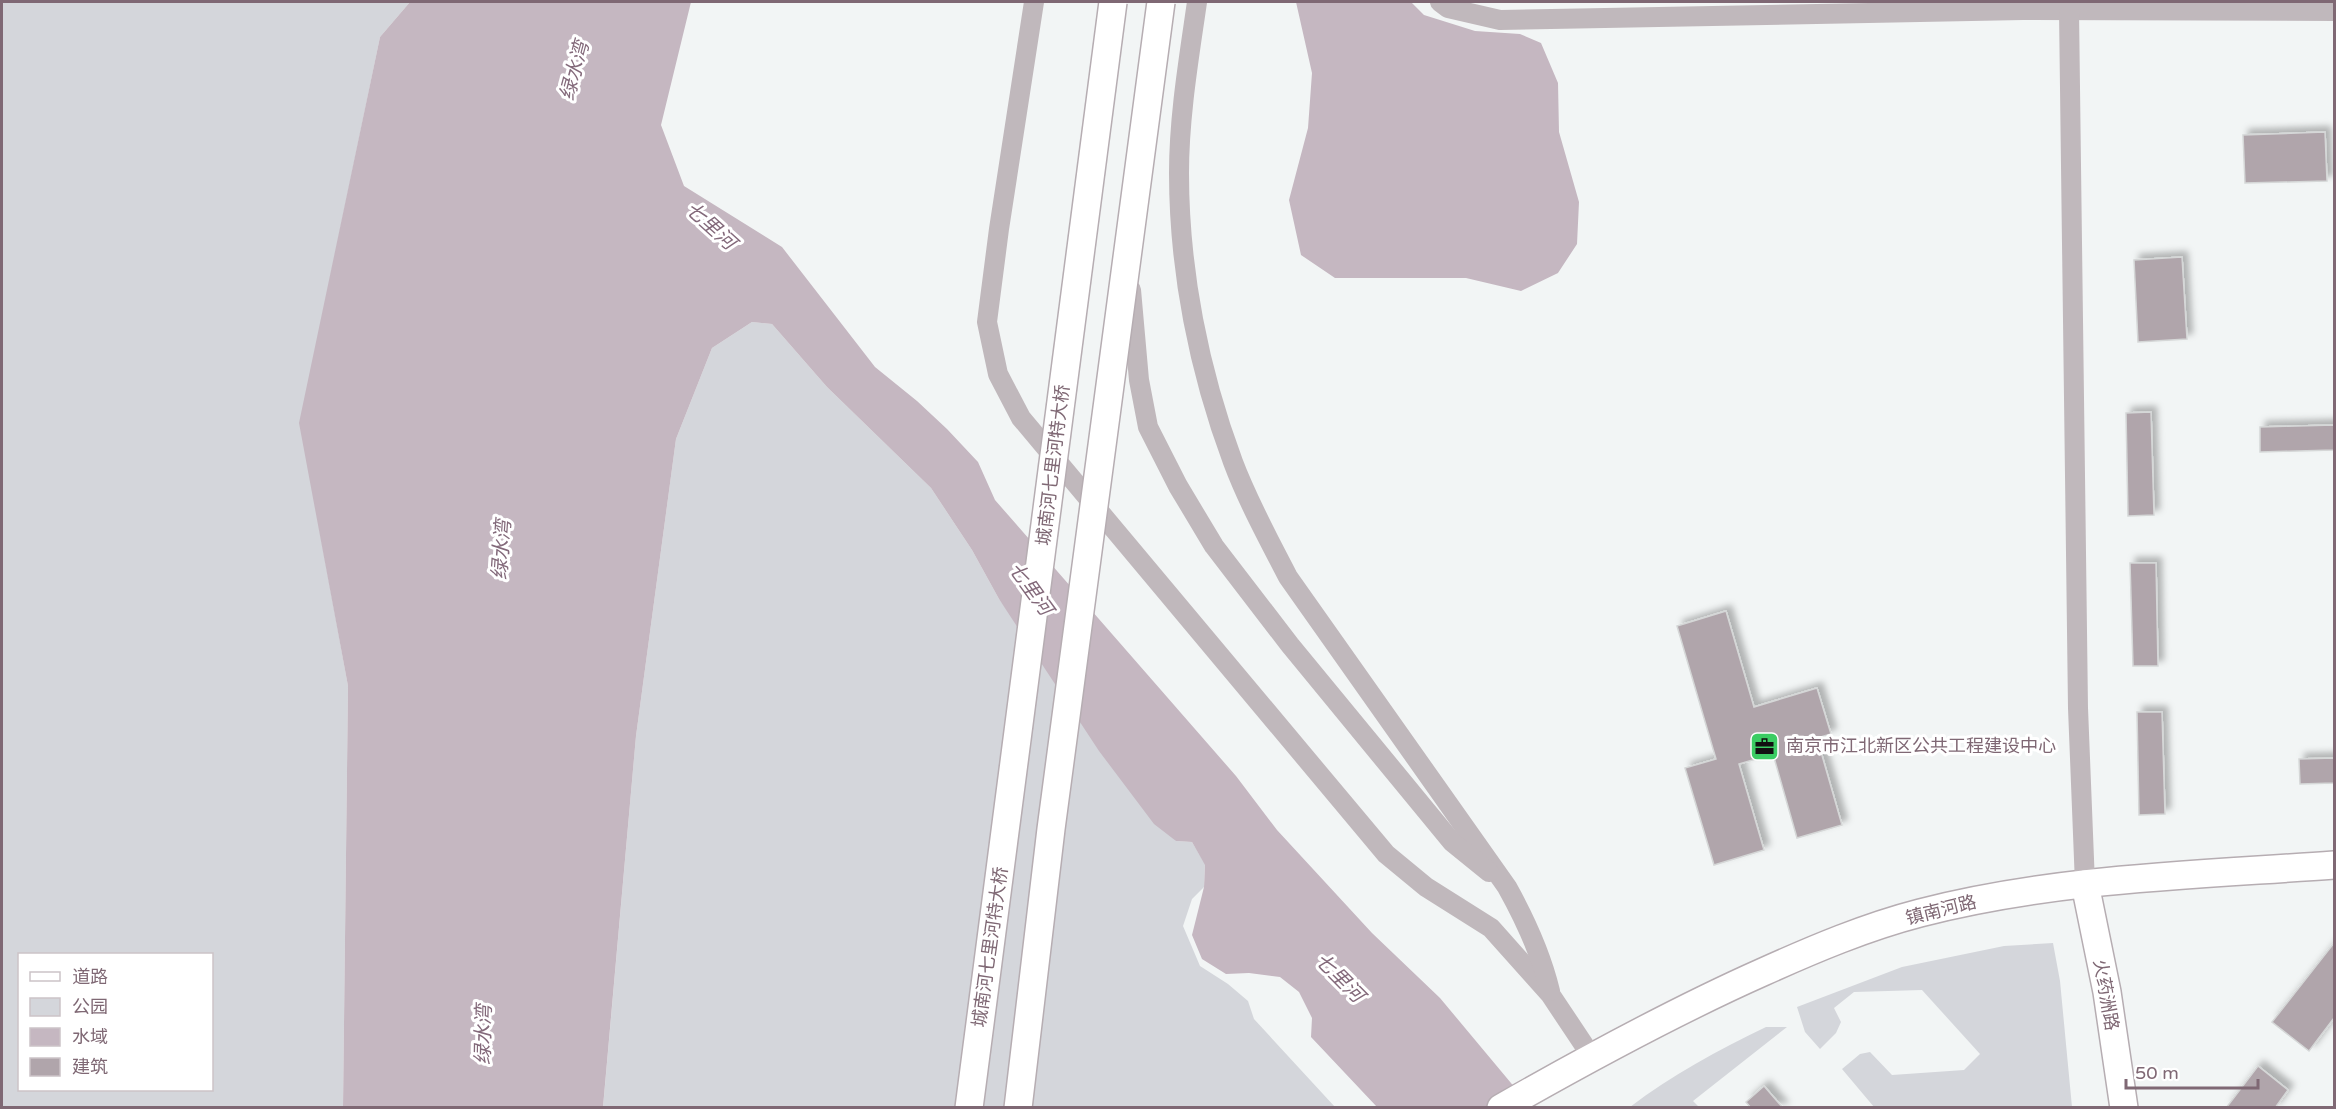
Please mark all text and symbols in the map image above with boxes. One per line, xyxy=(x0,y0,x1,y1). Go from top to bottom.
water label: 绿水湾 xyxy=(556,36,595,103)
water label: 七里河 xyxy=(680,197,743,258)
street label: 城南河七里河特大桥 xyxy=(1032,383,1074,547)
water label: 绿水湾 xyxy=(488,516,516,581)
water label: 七里河 xyxy=(1003,558,1060,624)
office icon: 南京市江北新区公共工程建设中心 xyxy=(1749,730,1781,762)
place label: 南京市江北新区公共工程建设中心 xyxy=(1786,735,2056,757)
street label: 城南河七里河特大桥 xyxy=(968,865,1012,1029)
street label: 镇南河路 xyxy=(1903,891,1979,929)
water label: 七里河 xyxy=(1309,948,1372,1011)
legend xyxy=(18,953,213,1091)
street label: 火药洲路 xyxy=(2089,958,2123,1032)
text: 道路 xyxy=(72,966,108,988)
text: 公园 xyxy=(72,996,108,1018)
water label: 绿水湾 xyxy=(471,1002,497,1065)
text: 水域 xyxy=(72,1026,108,1048)
scale bar xyxy=(2126,1052,2258,1090)
text: 建筑 xyxy=(72,1056,108,1078)
text: 50 m xyxy=(2135,1062,2179,1084)

